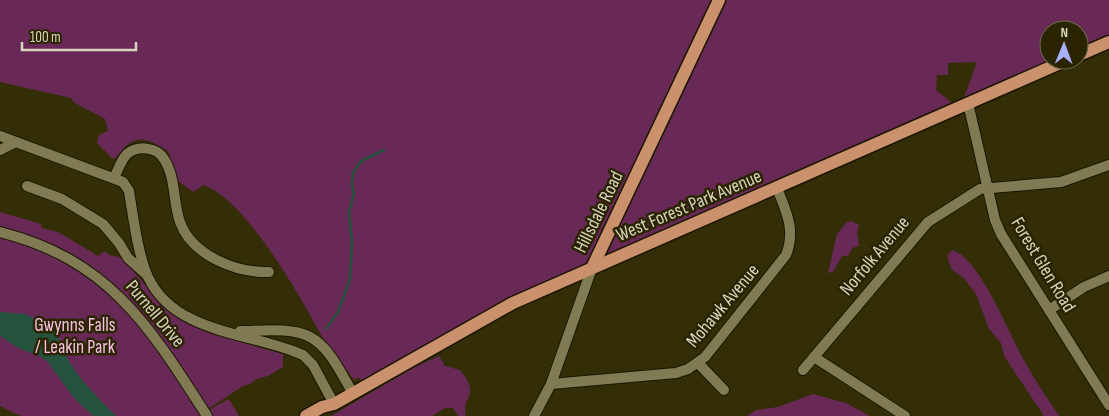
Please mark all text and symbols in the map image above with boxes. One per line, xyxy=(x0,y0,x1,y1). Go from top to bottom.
scale bar xyxy=(22,20,136,52)
north arrow xyxy=(1039,20,1089,70)
text: N xyxy=(1060,24,1068,41)
text: 100 m xyxy=(30,28,61,47)
street label: West Forest Park Avenue xyxy=(613,165,765,247)
street label: Hillsdale Road xyxy=(569,167,629,257)
street label: Norfolk Avenue xyxy=(835,212,915,300)
street label: Forest Glen Road xyxy=(1006,213,1080,317)
street label: Mohawk Avenue xyxy=(681,260,765,352)
street label: Purnell Drive xyxy=(120,276,190,352)
park label: Gwynns Falls / Leakin Park xyxy=(34,314,116,359)

